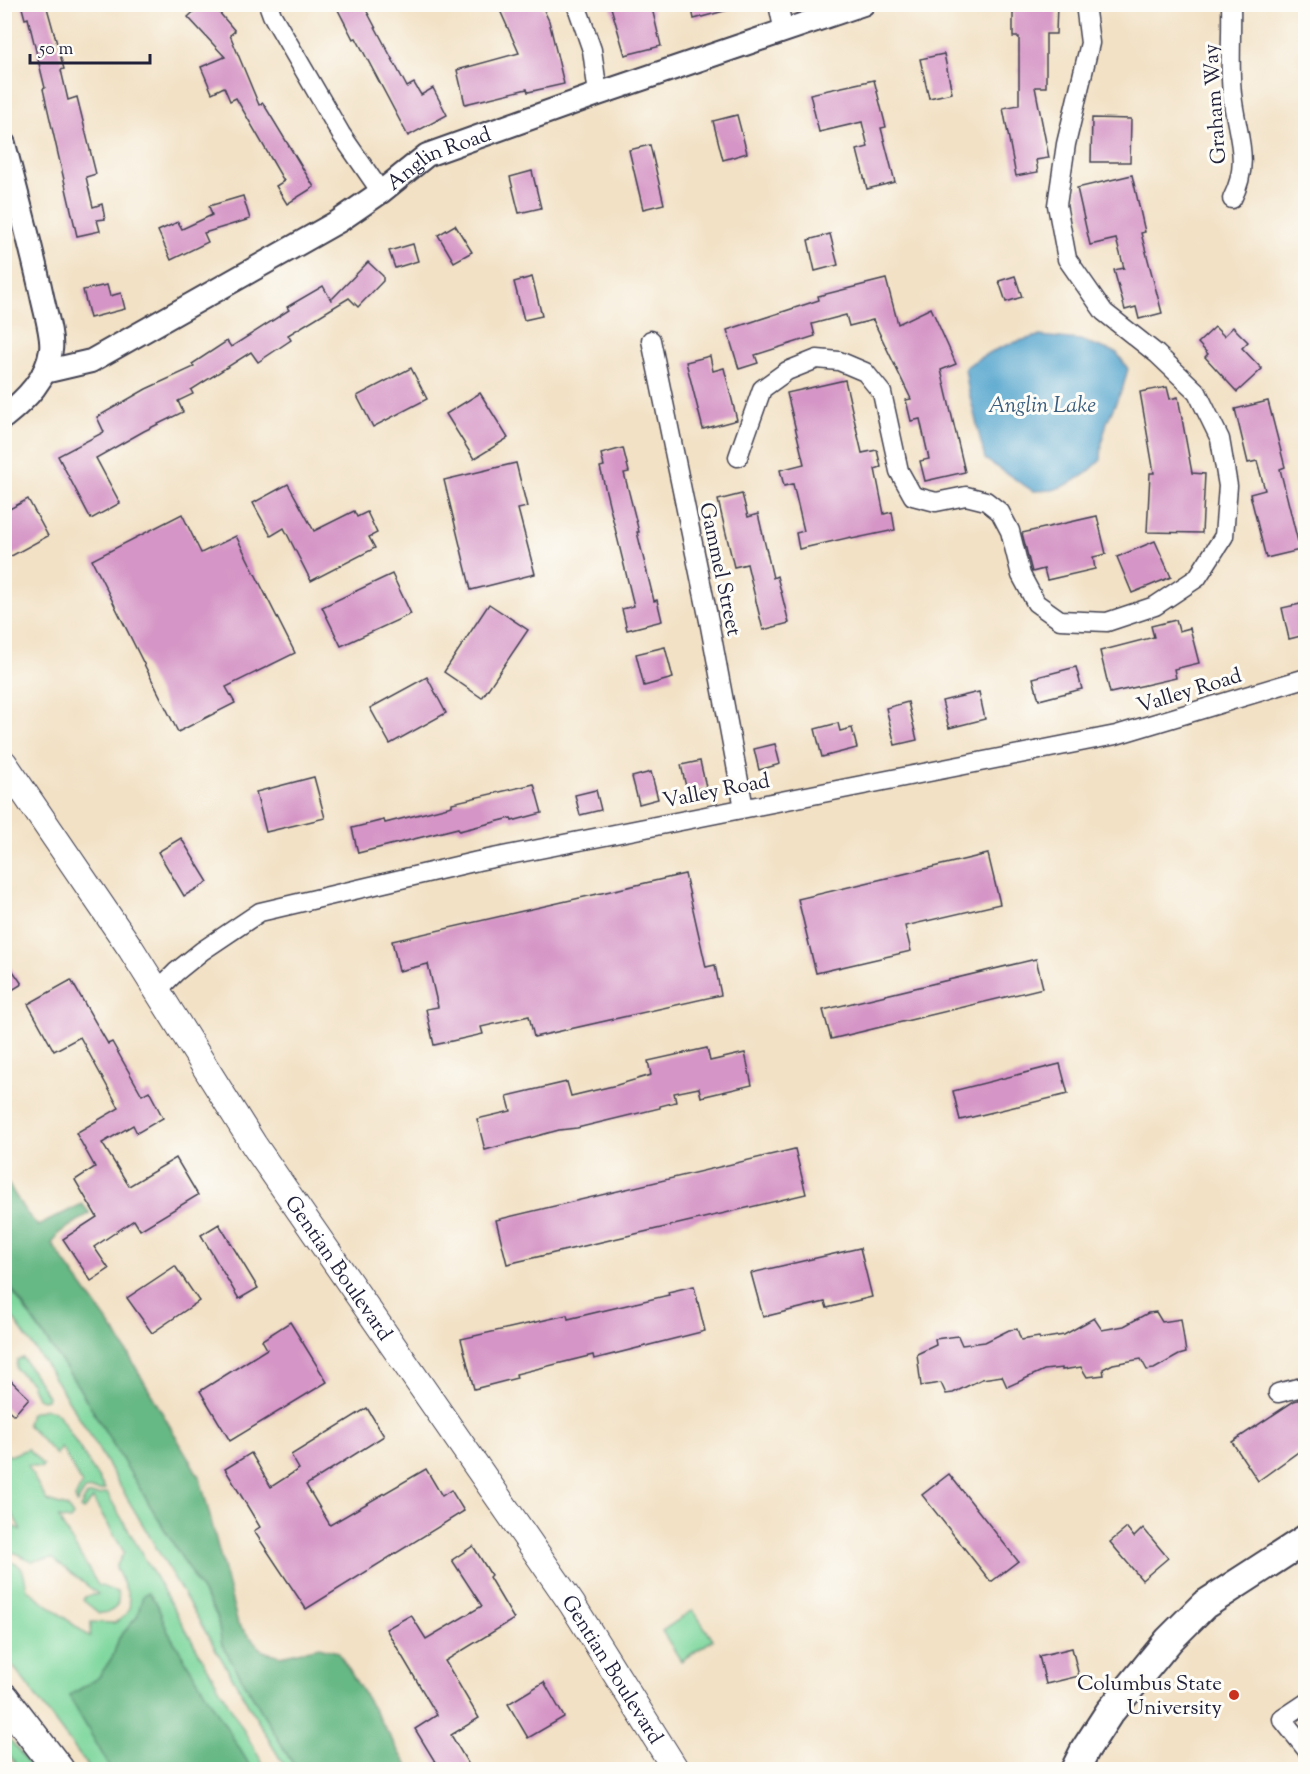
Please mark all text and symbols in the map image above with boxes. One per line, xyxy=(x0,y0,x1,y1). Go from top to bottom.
scale bar xyxy=(30,27,150,65)
text: 50 m xyxy=(38,37,74,63)
street label: Graham Way xyxy=(1197,42,1235,165)
street label: Anglin Road xyxy=(381,120,496,199)
water label: Anglin Lake xyxy=(988,391,1096,423)
street label: Gammel Street xyxy=(690,500,748,639)
street label: Valley Road xyxy=(1133,662,1246,722)
street label: Valley Road xyxy=(660,767,773,817)
street label: Gentian Boulevard xyxy=(276,1190,399,1348)
street label: Gentian Boulevard xyxy=(553,1590,669,1751)
place label: Columbus State University xyxy=(1077,1670,1223,1724)
marker: Columbus State University xyxy=(1227,1688,1241,1702)

